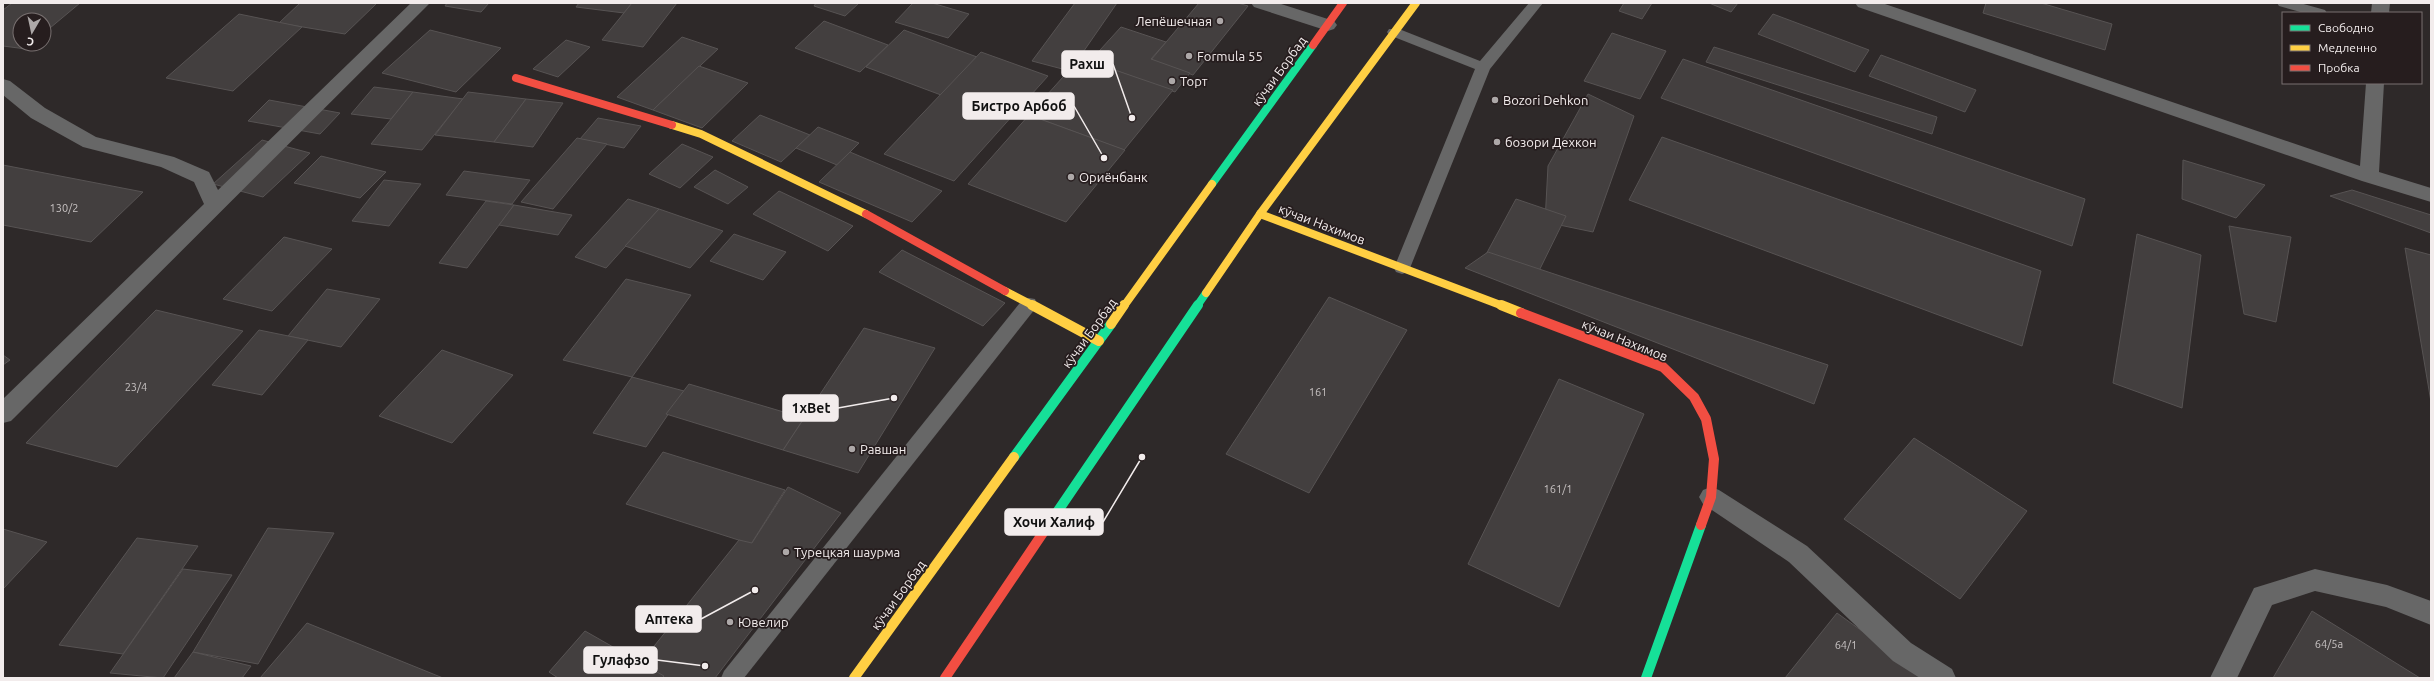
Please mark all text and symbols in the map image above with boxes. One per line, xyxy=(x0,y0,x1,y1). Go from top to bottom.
north arrow xyxy=(12,12,52,52)
legend xyxy=(2282,12,2422,84)
place label: Лепёшечная xyxy=(1135,14,1212,28)
marker: Лепёшечная xyxy=(1215,16,1225,26)
text: Свободно xyxy=(2318,21,2374,34)
street label: кӯчаи Борбад xyxy=(1249,33,1309,108)
text: С xyxy=(26,35,35,48)
text: Медленно xyxy=(2318,41,2377,54)
place label: Formula 55 xyxy=(1197,49,1263,63)
callout: Рахш xyxy=(1062,51,1113,77)
marker: Formula 55 xyxy=(1184,51,1194,61)
text: Рахш xyxy=(1069,56,1105,72)
text: Пробка xyxy=(2318,61,2360,74)
place label: Торт xyxy=(1180,74,1208,88)
marker: Торт xyxy=(1167,76,1177,86)
callout: Бистро Арбоб xyxy=(963,93,1074,119)
place label: Bozori Dehkon xyxy=(1503,93,1588,107)
marker: Bozori Dehkon xyxy=(1490,95,1500,105)
text: Бистро Арбоб xyxy=(971,98,1067,114)
place label: бозори Дехкон xyxy=(1505,135,1597,149)
marker: бозори Дехкон xyxy=(1492,137,1502,147)
place label: Ориёнбанк xyxy=(1079,170,1148,184)
marker: Ориёнбанк xyxy=(1066,172,1076,182)
street label: кӯчаи Нахимов xyxy=(1277,201,1367,247)
house number: 130/2 xyxy=(50,202,78,214)
street label: кӯчаи Борбад xyxy=(1059,295,1119,370)
street label: кӯчаи Нахимов xyxy=(1580,316,1670,364)
house number: 23/4 xyxy=(125,381,147,393)
house number: 161 xyxy=(1309,386,1327,398)
callout: 1xBet xyxy=(783,395,838,421)
text: 1xBet xyxy=(792,400,830,416)
place label: Равшан xyxy=(860,442,906,456)
marker: Равшан xyxy=(847,444,857,454)
house number: 161/1 xyxy=(1544,483,1572,495)
callout: Хочи Халиф xyxy=(1005,509,1103,535)
text: Хочи Халиф xyxy=(1013,514,1095,530)
place label: Турецкая шаурма xyxy=(794,545,900,559)
marker: Турецкая шаурма xyxy=(781,547,791,557)
street label: кӯчаи Борбад xyxy=(868,557,928,632)
callout: Аптека xyxy=(636,606,701,632)
text: Аптека xyxy=(645,611,693,627)
place label: Ювелир xyxy=(738,615,789,629)
marker: Ювелир xyxy=(725,617,735,627)
house number: 64/5а xyxy=(2315,638,2343,650)
house number: 64/1 xyxy=(1835,639,1857,651)
callout: Гулафзо xyxy=(584,647,657,673)
text: Гулафзо xyxy=(592,652,650,668)

